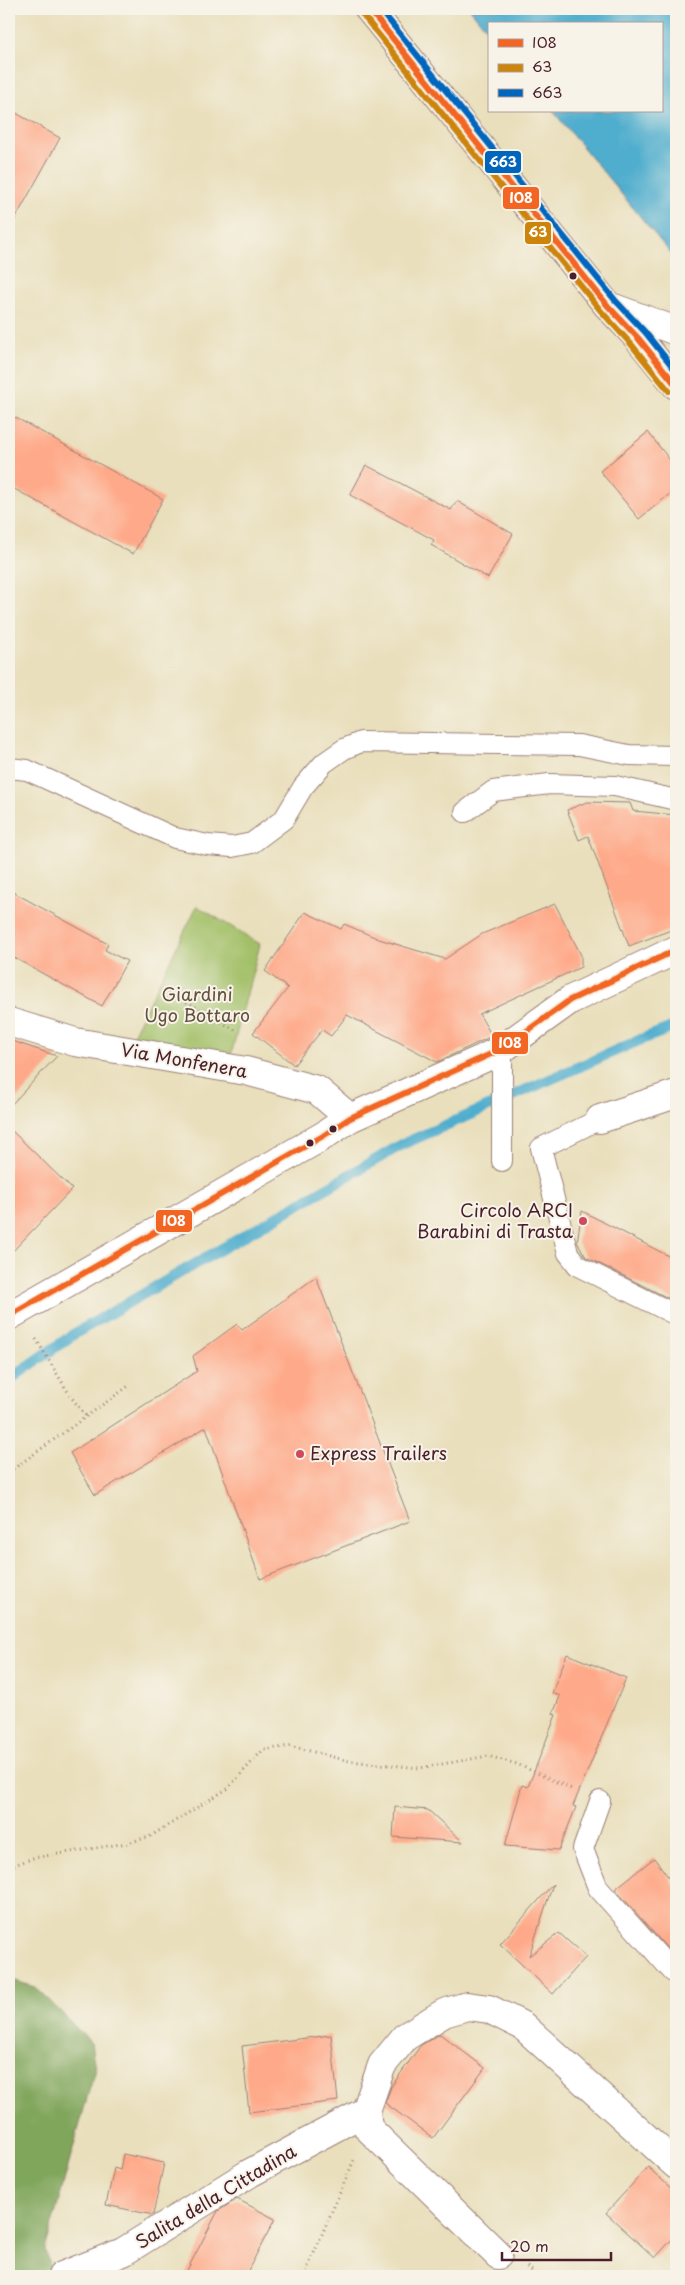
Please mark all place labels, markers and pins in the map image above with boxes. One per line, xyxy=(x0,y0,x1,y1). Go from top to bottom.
unlabelled marker xyxy=(568,271,578,281)
unlabelled marker xyxy=(328,1124,338,1134)
unlabelled marker xyxy=(305,1138,315,1148)
place label: Circolo ARCI Barabini di Trasta xyxy=(417,1196,574,1244)
marker: Circolo ARCI Barabini di Trasta xyxy=(577,1215,589,1227)
place label: Express Trailers xyxy=(310,1439,447,1466)
marker: Express Trailers xyxy=(294,1448,306,1460)

